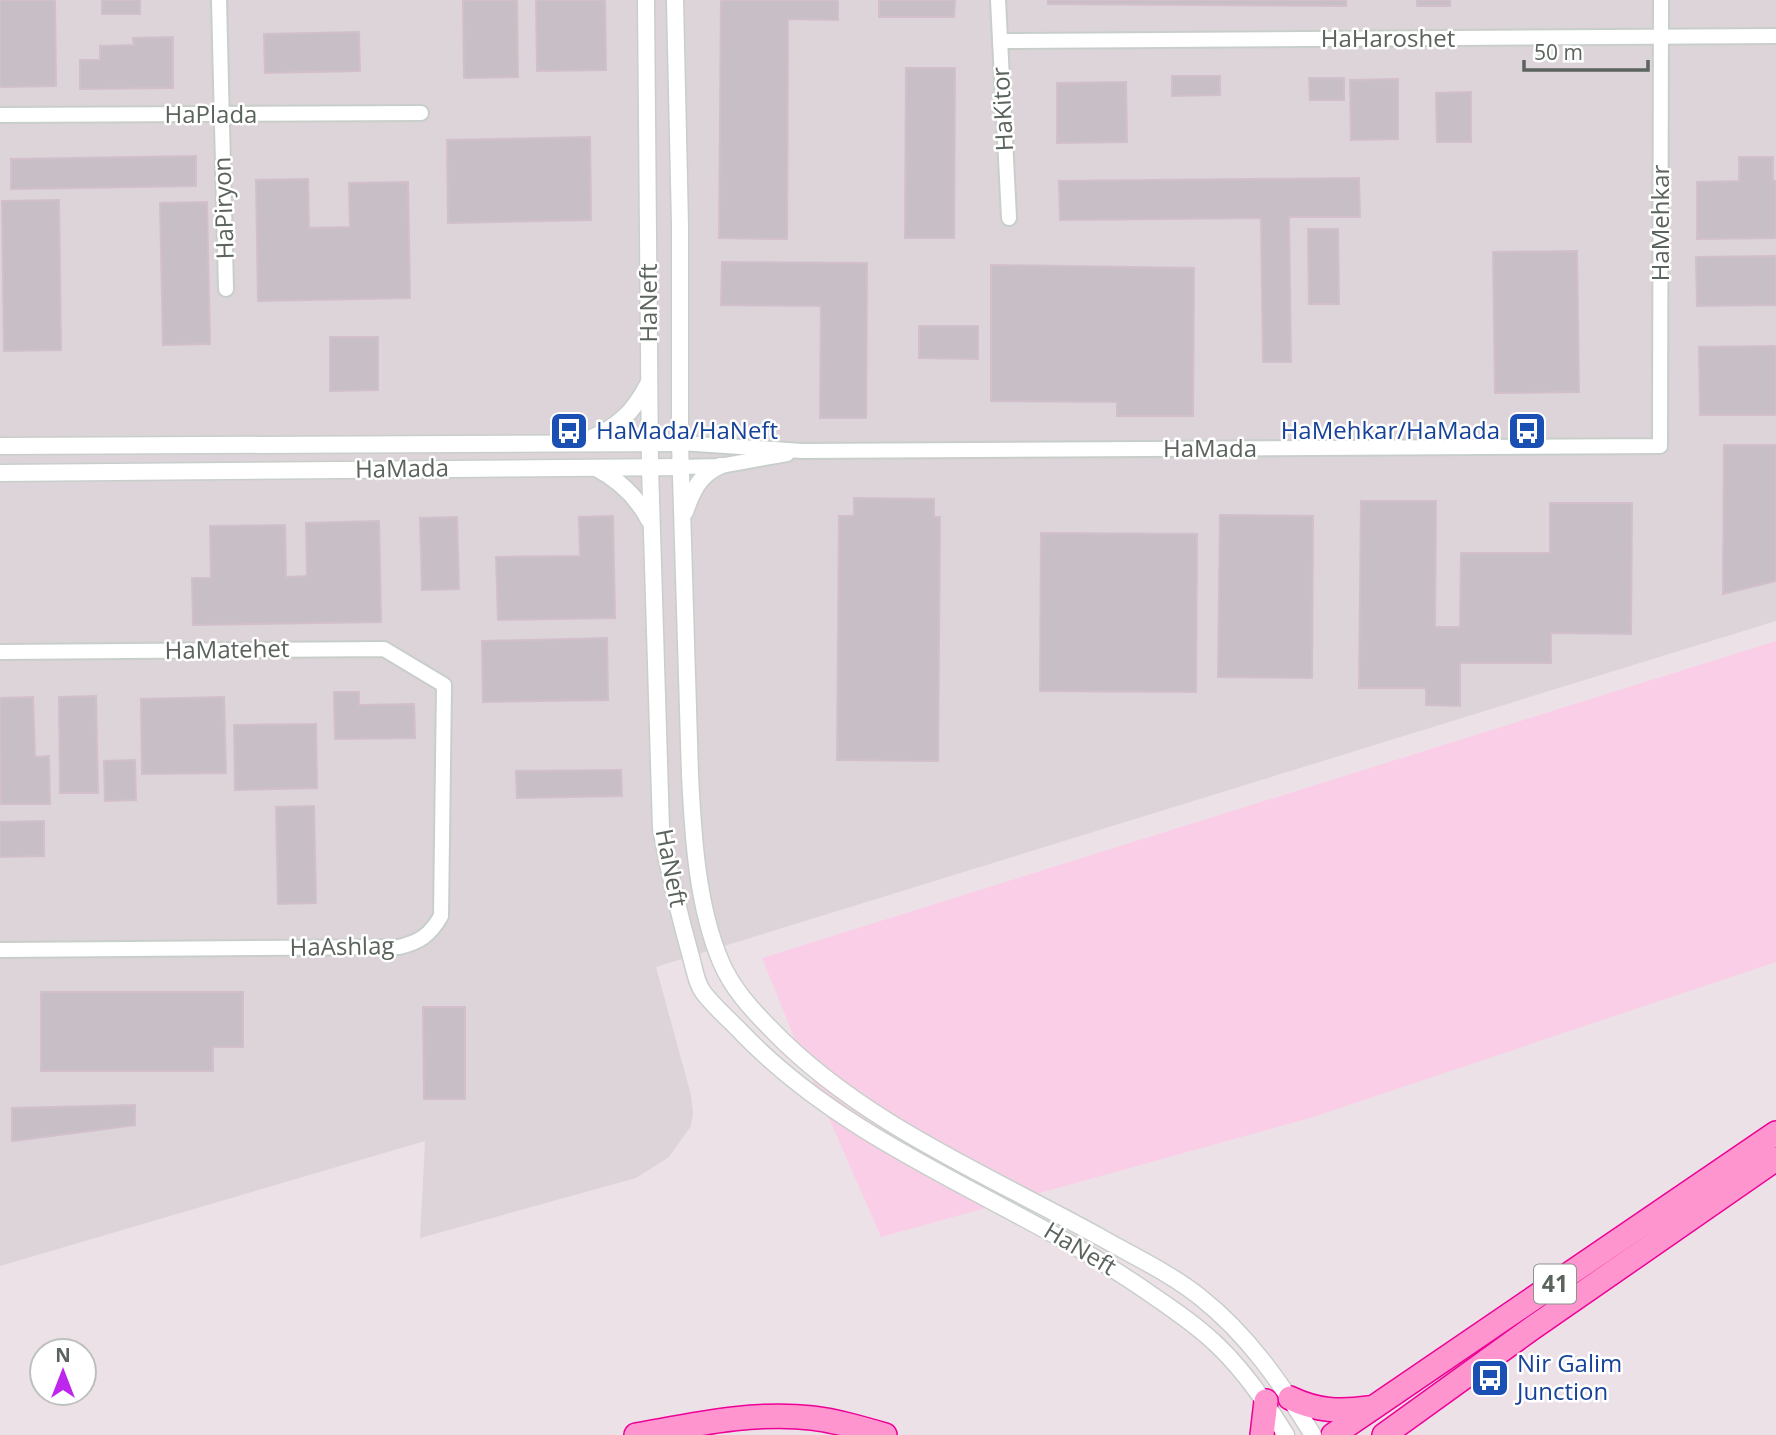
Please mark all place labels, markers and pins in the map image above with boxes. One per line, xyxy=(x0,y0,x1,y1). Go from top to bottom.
bus stop icon: HaMada/HaNeft xyxy=(548,410,590,452)
bus stop icon: HaMehkar/HaMada xyxy=(1506,410,1548,452)
place label: HaMada/HaNeft xyxy=(596,413,778,446)
place label: HaMehkar/HaMada xyxy=(1281,413,1500,446)
place label: Nir Galim Junction xyxy=(1515,1346,1622,1407)
bus stop icon: Nir Galim Junction xyxy=(1469,1357,1511,1399)

